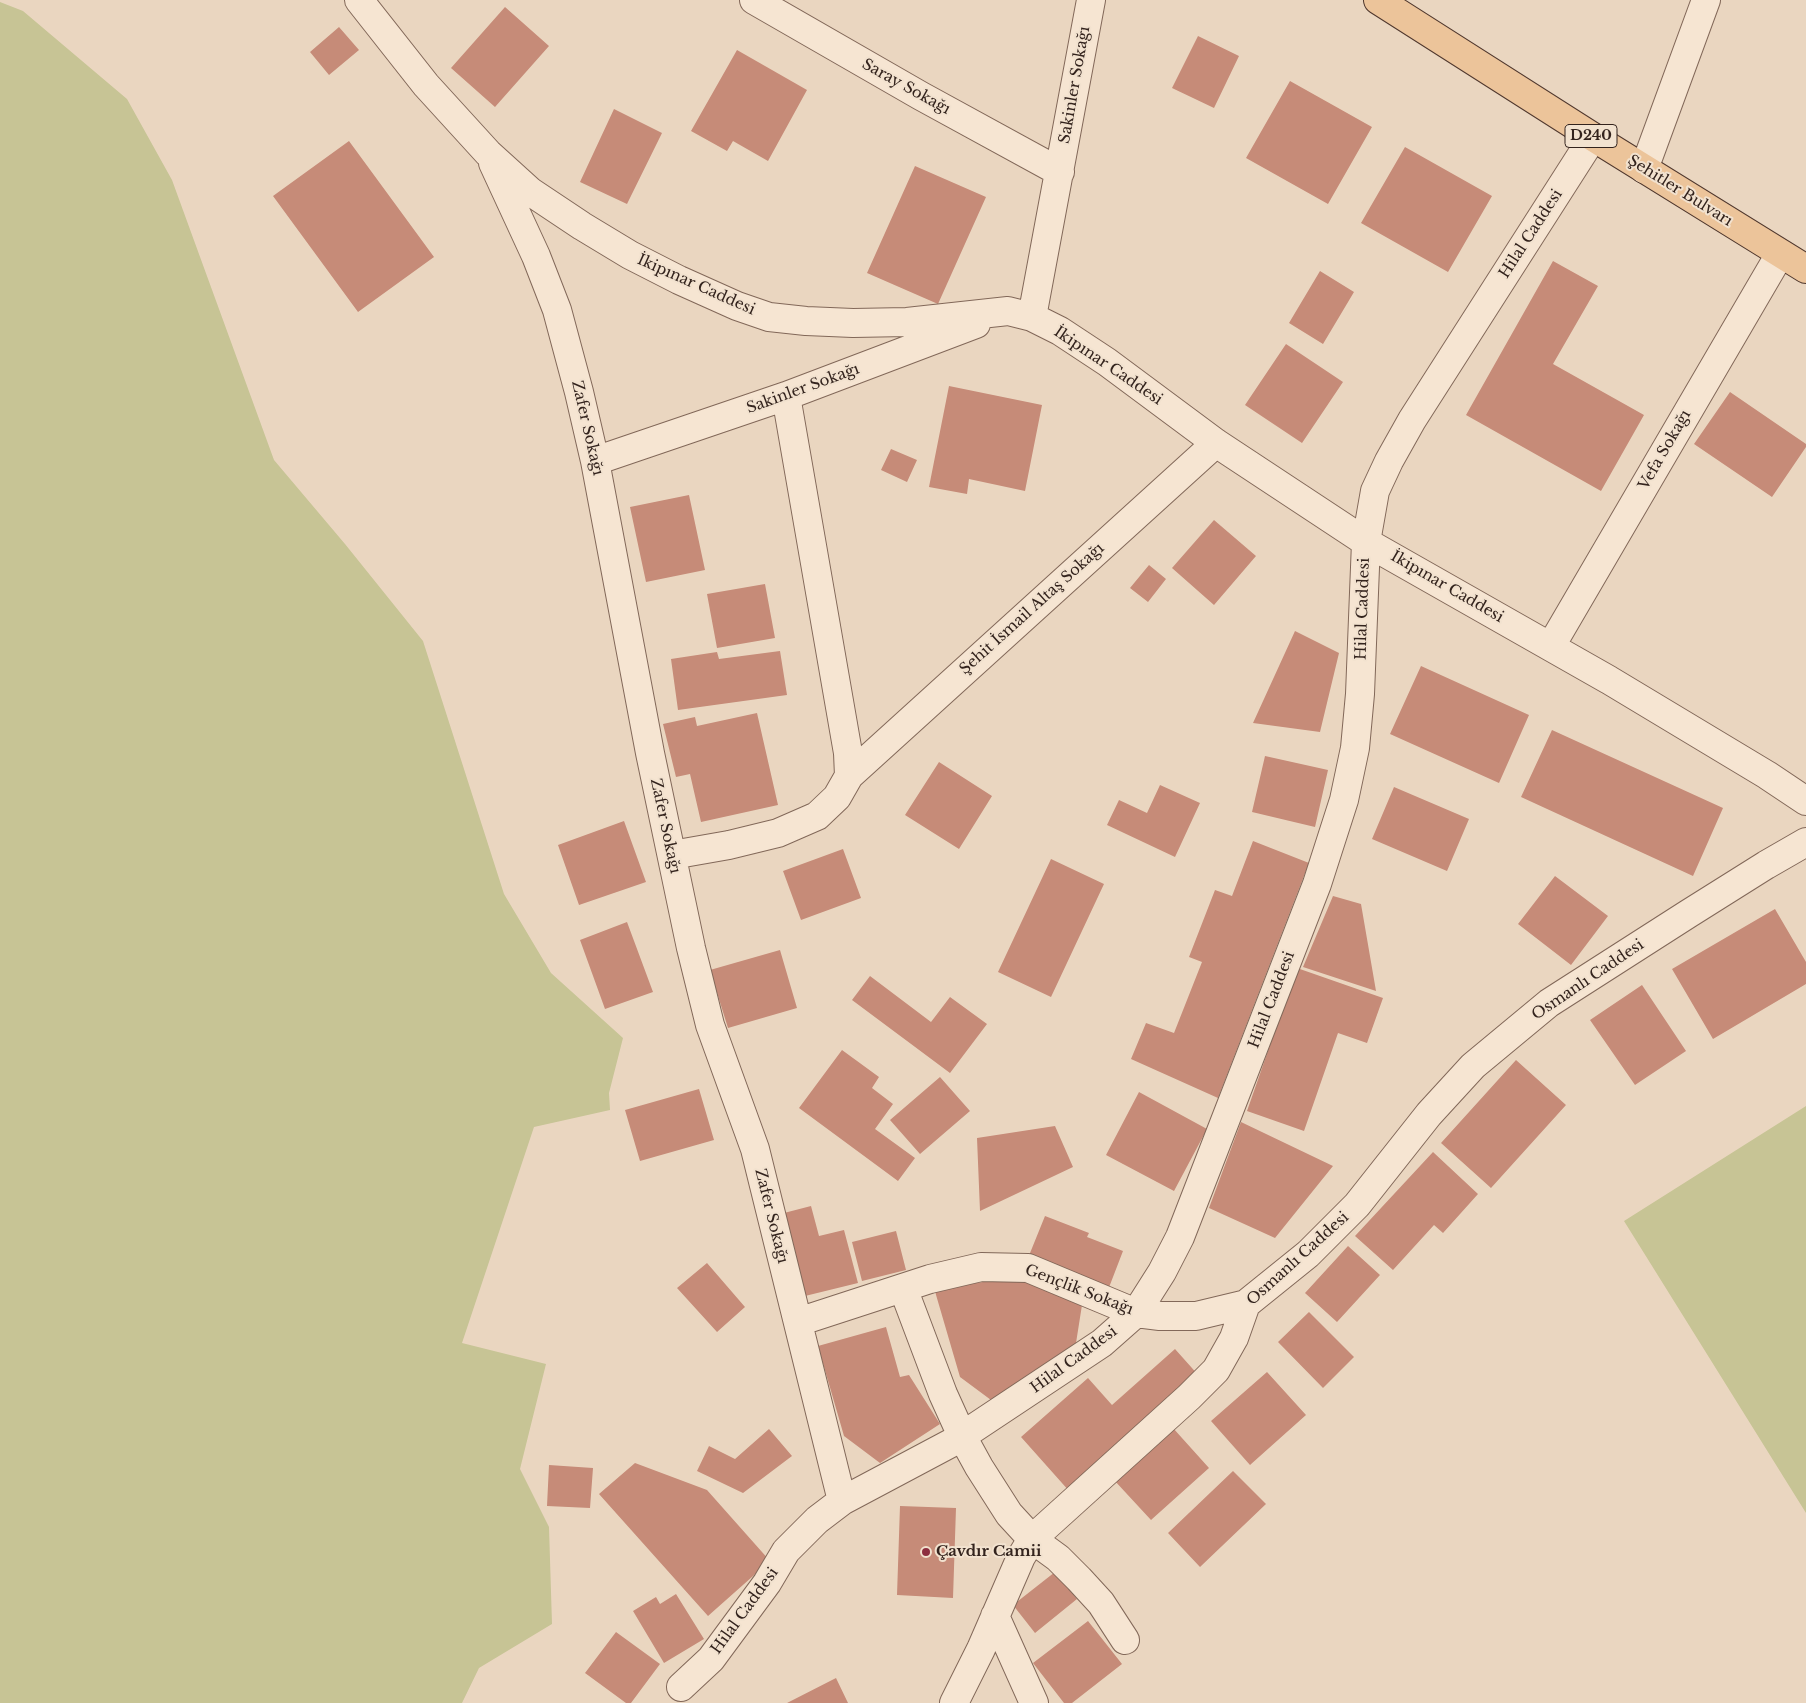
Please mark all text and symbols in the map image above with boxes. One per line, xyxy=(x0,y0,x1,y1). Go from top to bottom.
street label: Sakinler Sokağı xyxy=(1056,25,1094,145)
street label: Saray Sokağı xyxy=(859,55,953,119)
road number: D240 xyxy=(1565,124,1617,148)
street label: Şehitler Bulvarı xyxy=(1624,152,1736,230)
street label: Hilal Caddesi xyxy=(1496,186,1566,282)
street label: İkipınar Caddesi xyxy=(634,251,758,319)
street label: İkipınar Caddesi xyxy=(1050,323,1166,409)
street label: Sakinler Sokağı xyxy=(744,360,862,418)
street label: Zafer Sokağı xyxy=(567,379,607,477)
street label: Vefa Sokağı xyxy=(1635,407,1695,493)
street label: Şehit İsmail Altaş Sokağı xyxy=(956,539,1108,679)
street label: İkipınar Caddesi xyxy=(1387,547,1507,627)
street label: Hilal Caddesi xyxy=(1352,557,1374,661)
street label: Zafer Sokağı xyxy=(646,777,684,875)
street label: Osmanlı Caddesi xyxy=(1529,936,1647,1024)
street label: Hilal Caddesi xyxy=(1245,949,1299,1051)
street label: Zafer Sokağı xyxy=(751,1167,791,1265)
street label: Osmanlı Caddesi xyxy=(1243,1208,1353,1310)
street label: Gençlik Sokağı xyxy=(1022,1261,1136,1319)
street label: Hilal Caddesi xyxy=(1027,1323,1121,1397)
place label: Çavdır Camii xyxy=(936,1543,1041,1561)
marker: Çavdır Camii xyxy=(920,1546,932,1558)
street label: Hilal Caddesi xyxy=(708,1564,782,1658)

